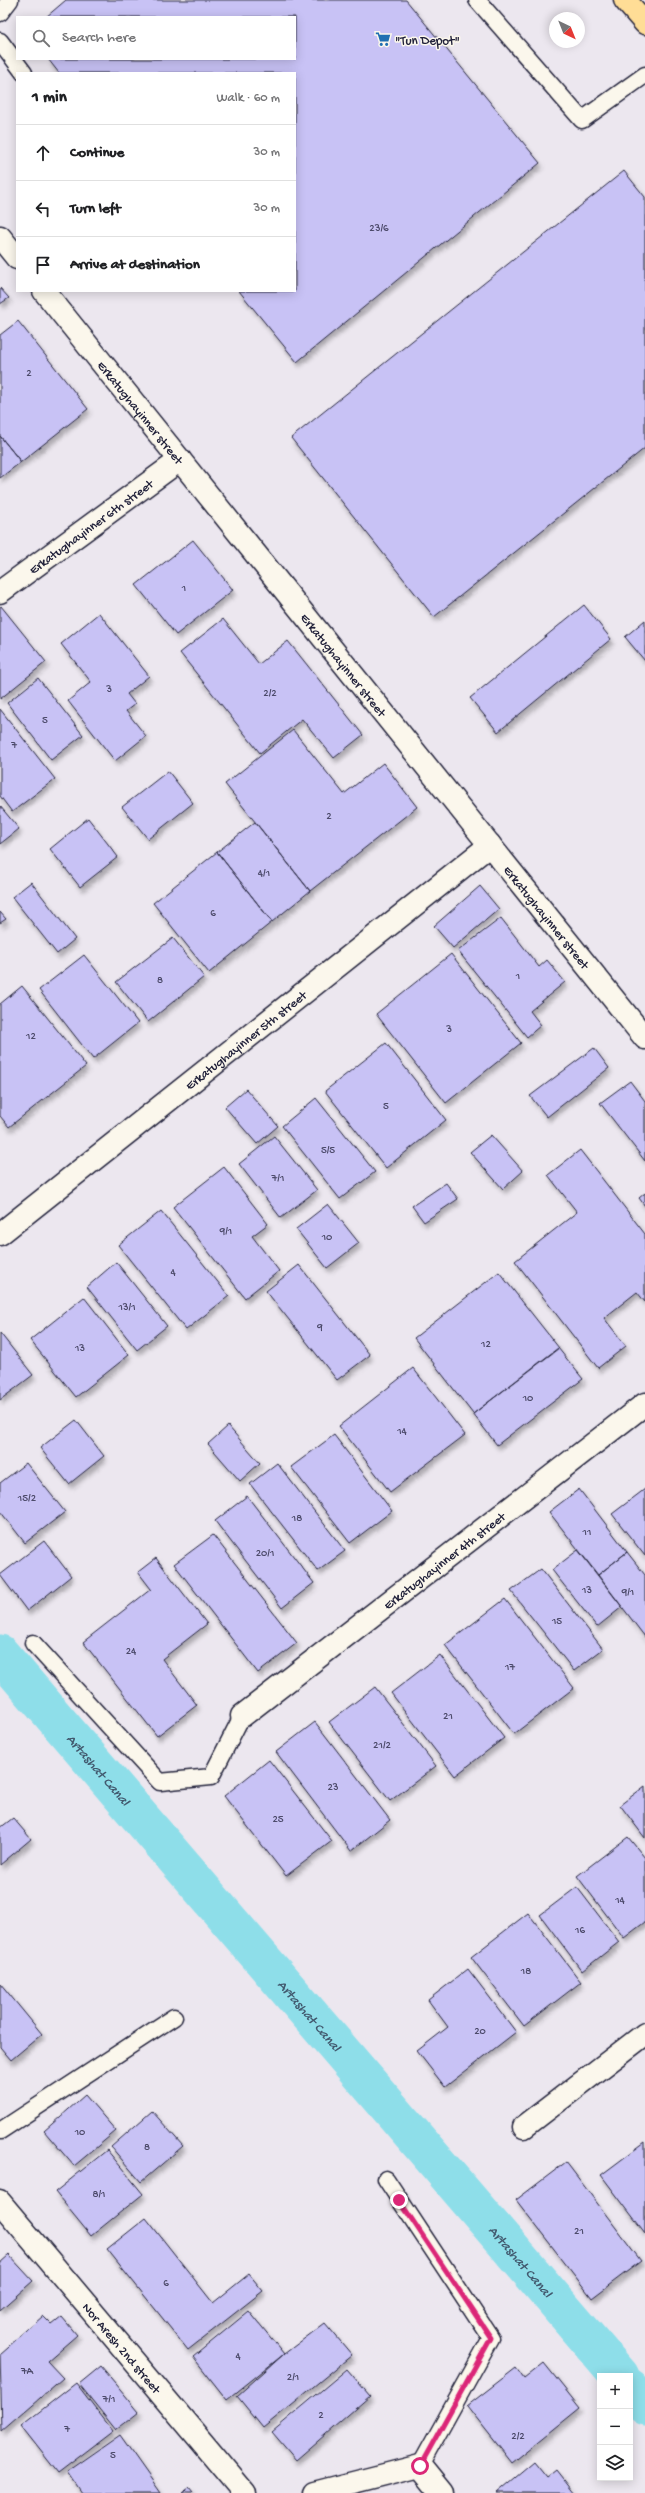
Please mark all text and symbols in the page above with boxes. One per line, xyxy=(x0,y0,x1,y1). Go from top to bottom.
north arrow xyxy=(549,12,585,48)
search box xyxy=(16,16,296,60)
icon: search xyxy=(30,27,52,49)
text: Search here xyxy=(62,29,136,47)
supermarket icon: "Tun Depot" xyxy=(374,30,392,48)
place label: "Tun Depot" xyxy=(395,34,460,49)
text: 1 min xyxy=(32,88,67,108)
text: Walk · 60 m xyxy=(217,91,280,106)
icon: ahead xyxy=(32,142,54,164)
text: Continue xyxy=(70,144,124,162)
text: 30 m xyxy=(254,145,280,160)
icon: left xyxy=(32,198,54,220)
text: Turn left xyxy=(70,200,121,218)
text: 30 m xyxy=(254,201,280,216)
house number: 23/6 xyxy=(369,223,389,235)
icon: arrive xyxy=(32,254,54,276)
text: Arrive at destination xyxy=(70,256,200,274)
street label: Erkatughayinner street xyxy=(93,359,186,469)
house number: 2 xyxy=(26,368,32,380)
street label: Erkatughayinner 6th street xyxy=(27,476,158,578)
house number: 1 xyxy=(181,583,186,595)
street label: Erkatughayinner street xyxy=(296,611,389,722)
house number: 3 xyxy=(105,684,112,696)
house number: 2/2 xyxy=(263,688,277,700)
house number: 5 xyxy=(42,715,48,727)
house number: 7 xyxy=(10,740,17,752)
house number: 2 xyxy=(326,811,332,823)
street label: Erkatughayinner street xyxy=(499,864,593,974)
house number: 4/1 xyxy=(258,868,270,880)
house number: 6 xyxy=(210,908,216,920)
house number: 1 xyxy=(515,971,520,983)
house number: 8 xyxy=(157,975,163,987)
street label: Erkatughayinner 5th street xyxy=(183,988,312,1094)
house number: 3 xyxy=(445,1024,452,1036)
house number: 12 xyxy=(25,1031,37,1043)
house number: 5 xyxy=(383,1101,389,1113)
house number: 5/5 xyxy=(321,1145,335,1157)
house number: 7/1 xyxy=(271,1173,284,1185)
house number: 9/1 xyxy=(219,1226,232,1238)
house number: 10 xyxy=(321,1232,332,1244)
house number: 4 xyxy=(170,1267,176,1279)
house number: 13/1 xyxy=(117,1302,136,1314)
house number: 9 xyxy=(316,1322,323,1334)
house number: 12 xyxy=(480,1339,492,1351)
house number: 13 xyxy=(74,1343,85,1355)
house number: 10 xyxy=(522,1393,533,1405)
house number: 14 xyxy=(396,1426,408,1438)
house number: 15/2 xyxy=(17,1493,37,1505)
street label: Erkatughayinner 4th street xyxy=(381,1509,510,1614)
house number: 18 xyxy=(291,1513,302,1525)
house number: 11 xyxy=(582,1527,591,1539)
house number: 20/1 xyxy=(256,1548,274,1560)
house number: 13 xyxy=(581,1585,592,1597)
house number: 9/1 xyxy=(621,1587,634,1599)
house number: 15 xyxy=(551,1616,562,1628)
house number: 24 xyxy=(126,1646,137,1658)
house number: 17 xyxy=(504,1662,515,1674)
house number: 21 xyxy=(443,1711,453,1723)
water label: Artashat Canal xyxy=(62,1732,133,1811)
house number: 21/2 xyxy=(373,1740,392,1752)
house number: 23 xyxy=(327,1782,339,1794)
house number: 25 xyxy=(272,1814,284,1826)
house number: 14 xyxy=(614,1895,626,1907)
house number: 16 xyxy=(574,1925,585,1937)
house number: 18 xyxy=(520,1966,531,1978)
water label: Artashat Canal xyxy=(273,1977,344,2057)
house number: 20 xyxy=(474,2026,486,2038)
house number: 10 xyxy=(74,2127,85,2139)
house number: 8 xyxy=(144,2142,150,2154)
house number: 8/1 xyxy=(92,2189,106,2201)
route end xyxy=(390,2191,408,2209)
water label: Artashat Canal xyxy=(484,2223,555,2303)
house number: 21 xyxy=(574,2226,584,2238)
house number: 6 xyxy=(163,2278,169,2290)
street label: Nor Aresh 2nd street xyxy=(78,2301,164,2399)
house number: 4 xyxy=(235,2351,241,2363)
house number: 7A xyxy=(20,2366,34,2378)
house number: 2/1 xyxy=(287,2372,299,2384)
map controls xyxy=(597,2373,633,2481)
button: + xyxy=(597,2373,633,2409)
house number: 7/1 xyxy=(102,2394,115,2406)
button: − xyxy=(597,2409,633,2445)
house number: 2 xyxy=(318,2410,324,2422)
house number: 7 xyxy=(63,2424,70,2436)
house number: 2/2 xyxy=(511,2431,525,2443)
button: layers xyxy=(597,2445,633,2481)
house number: 5 xyxy=(110,2450,116,2462)
route start xyxy=(411,2457,429,2475)

